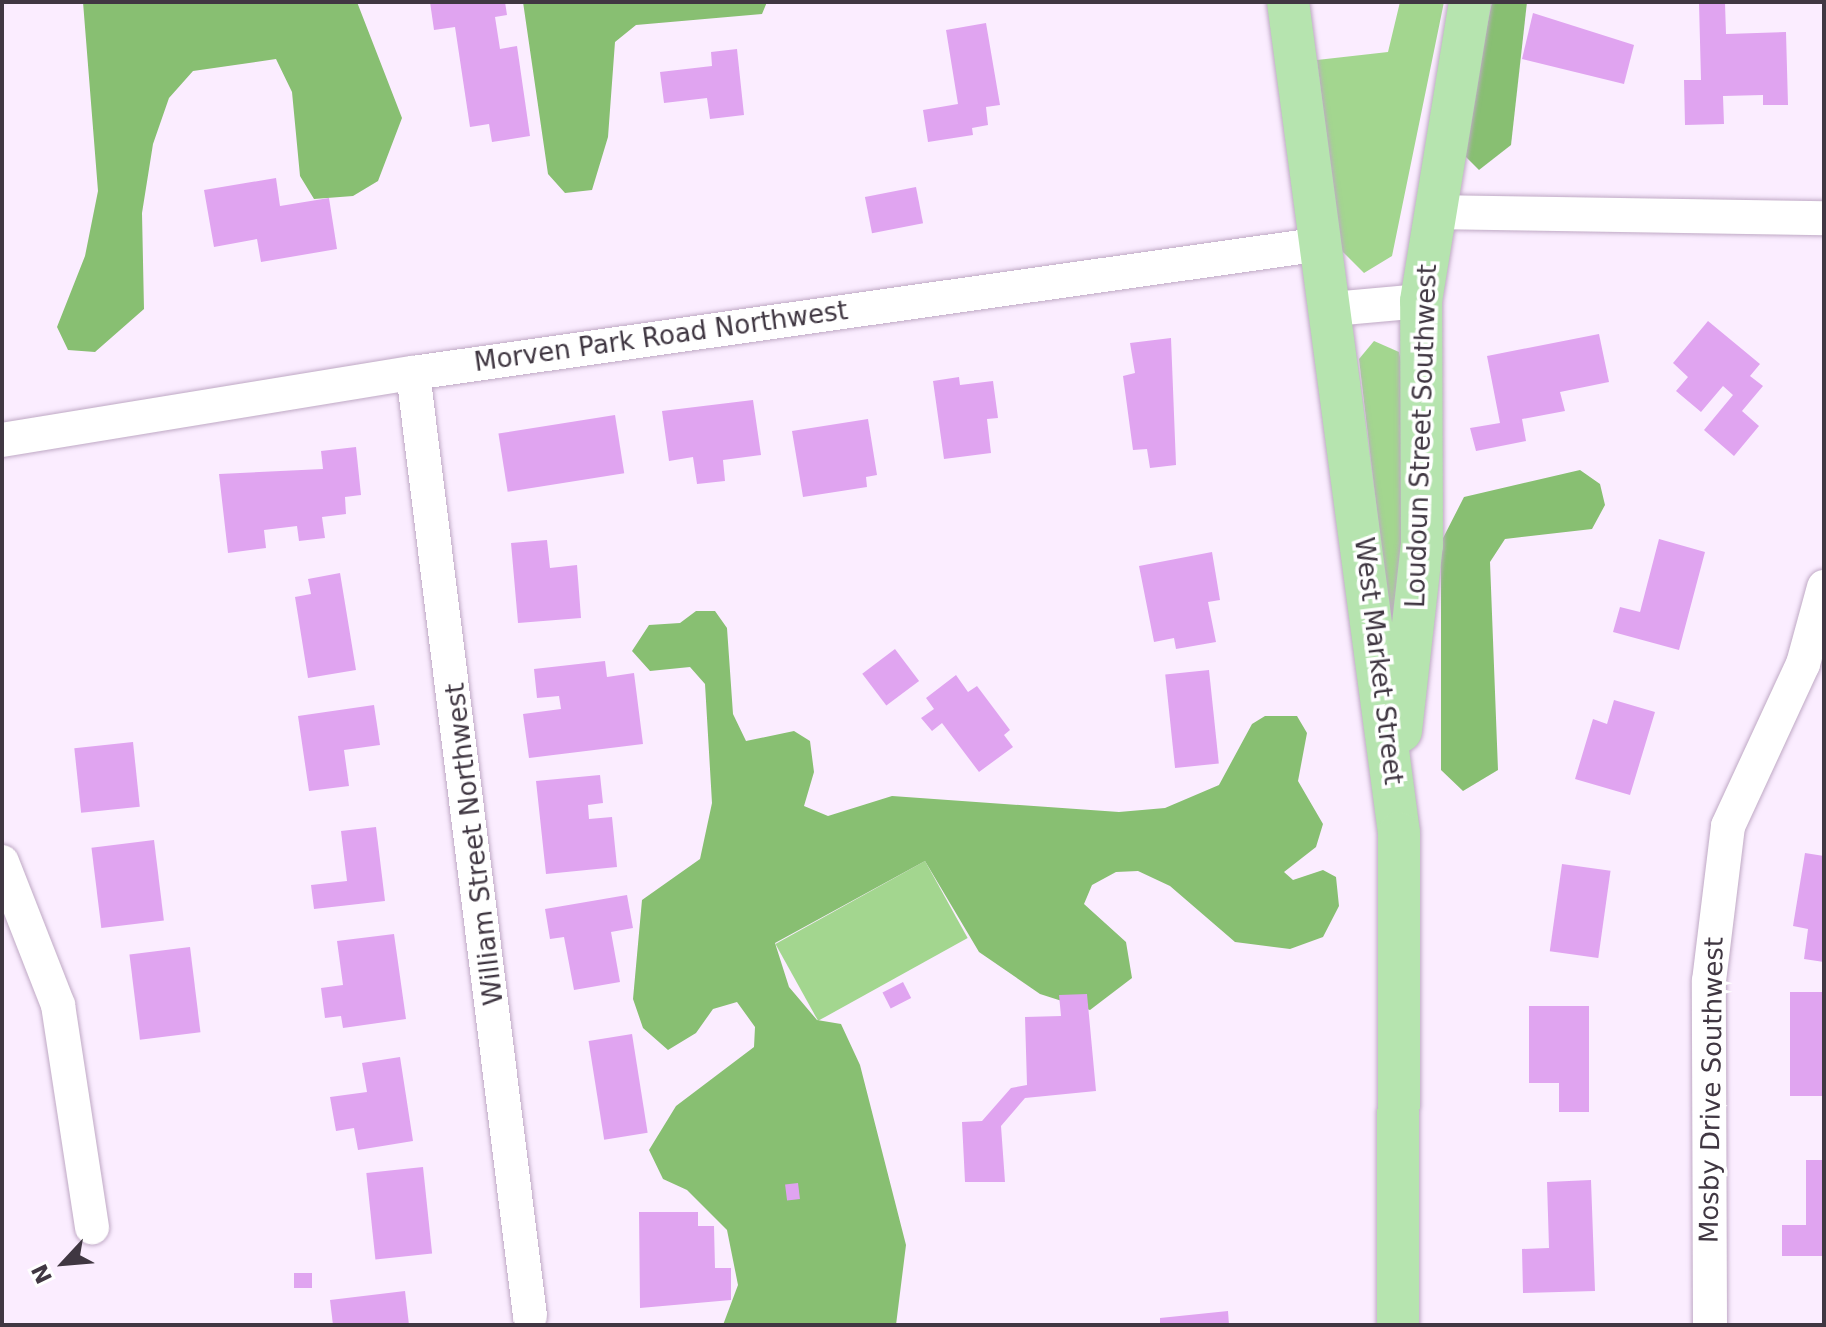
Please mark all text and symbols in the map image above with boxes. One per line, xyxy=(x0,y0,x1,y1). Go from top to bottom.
street label: Loudoun Street Southwest xyxy=(1400,264,1444,608)
street label: Morven Park Road Northwest xyxy=(472,295,850,379)
street label: West Market Street xyxy=(1347,536,1409,786)
street label: William Street Northwest xyxy=(440,681,510,1007)
street label: Mosby Drive Southwest xyxy=(1694,937,1730,1243)
north arrow xyxy=(24,1223,104,1303)
text: N xyxy=(27,1260,57,1288)

